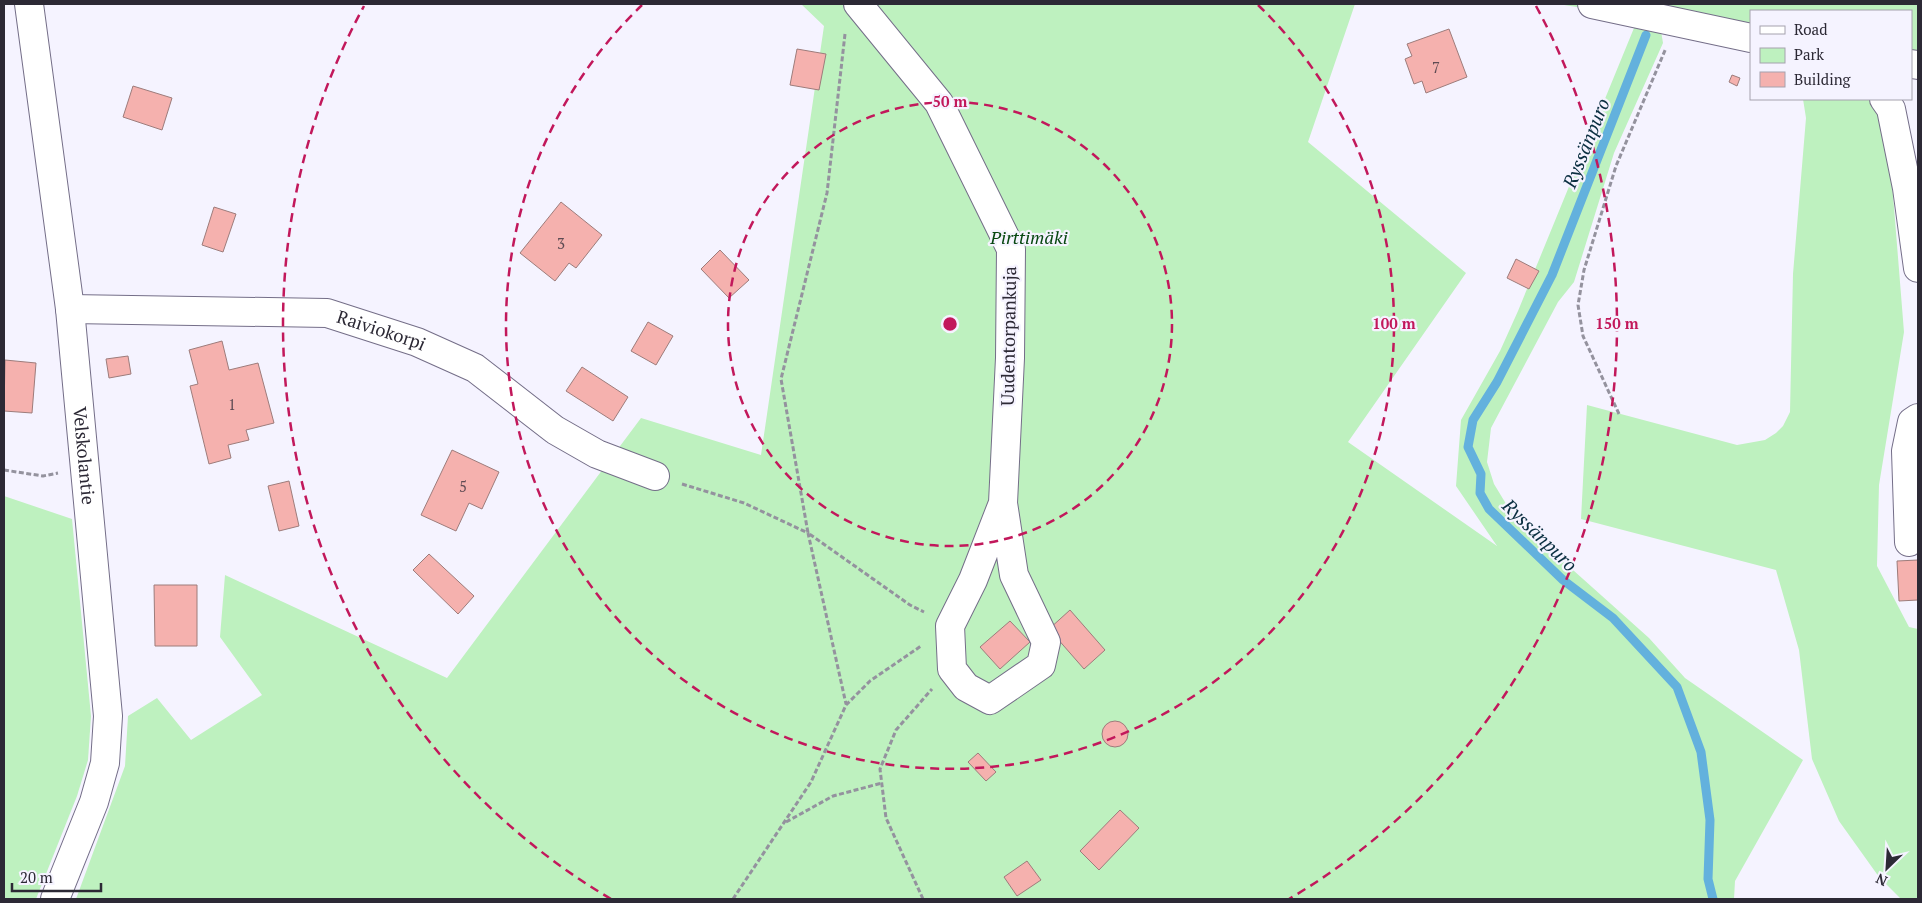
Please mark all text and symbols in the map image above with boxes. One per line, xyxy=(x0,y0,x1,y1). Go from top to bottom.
legend xyxy=(1750,10,1912,100)
text: Road xyxy=(1794,19,1827,39)
text: Park xyxy=(1794,44,1824,64)
house number: 7 xyxy=(1432,57,1440,77)
text: Building xyxy=(1794,69,1852,89)
text: 50 m xyxy=(933,91,968,111)
water label: Ryssänpuro xyxy=(1556,94,1615,192)
park label: Pirttimäki xyxy=(989,225,1068,249)
house number: 3 xyxy=(557,233,565,253)
street label: Uudentorpankuja xyxy=(995,266,1021,406)
street label: Raiviokorpi xyxy=(334,304,430,356)
text: 100 m xyxy=(1372,313,1416,333)
text: 150 m xyxy=(1595,313,1639,333)
centre of rings xyxy=(941,315,959,333)
house number: 1 xyxy=(228,394,236,414)
street label: Velskolantie xyxy=(68,405,101,506)
house number: 5 xyxy=(459,476,467,496)
water label: Ryssänpuro xyxy=(1497,492,1583,577)
north arrow xyxy=(1862,843,1912,893)
scale bar xyxy=(12,860,101,892)
text: 20 m xyxy=(20,867,53,887)
text: N xyxy=(1872,869,1890,891)

